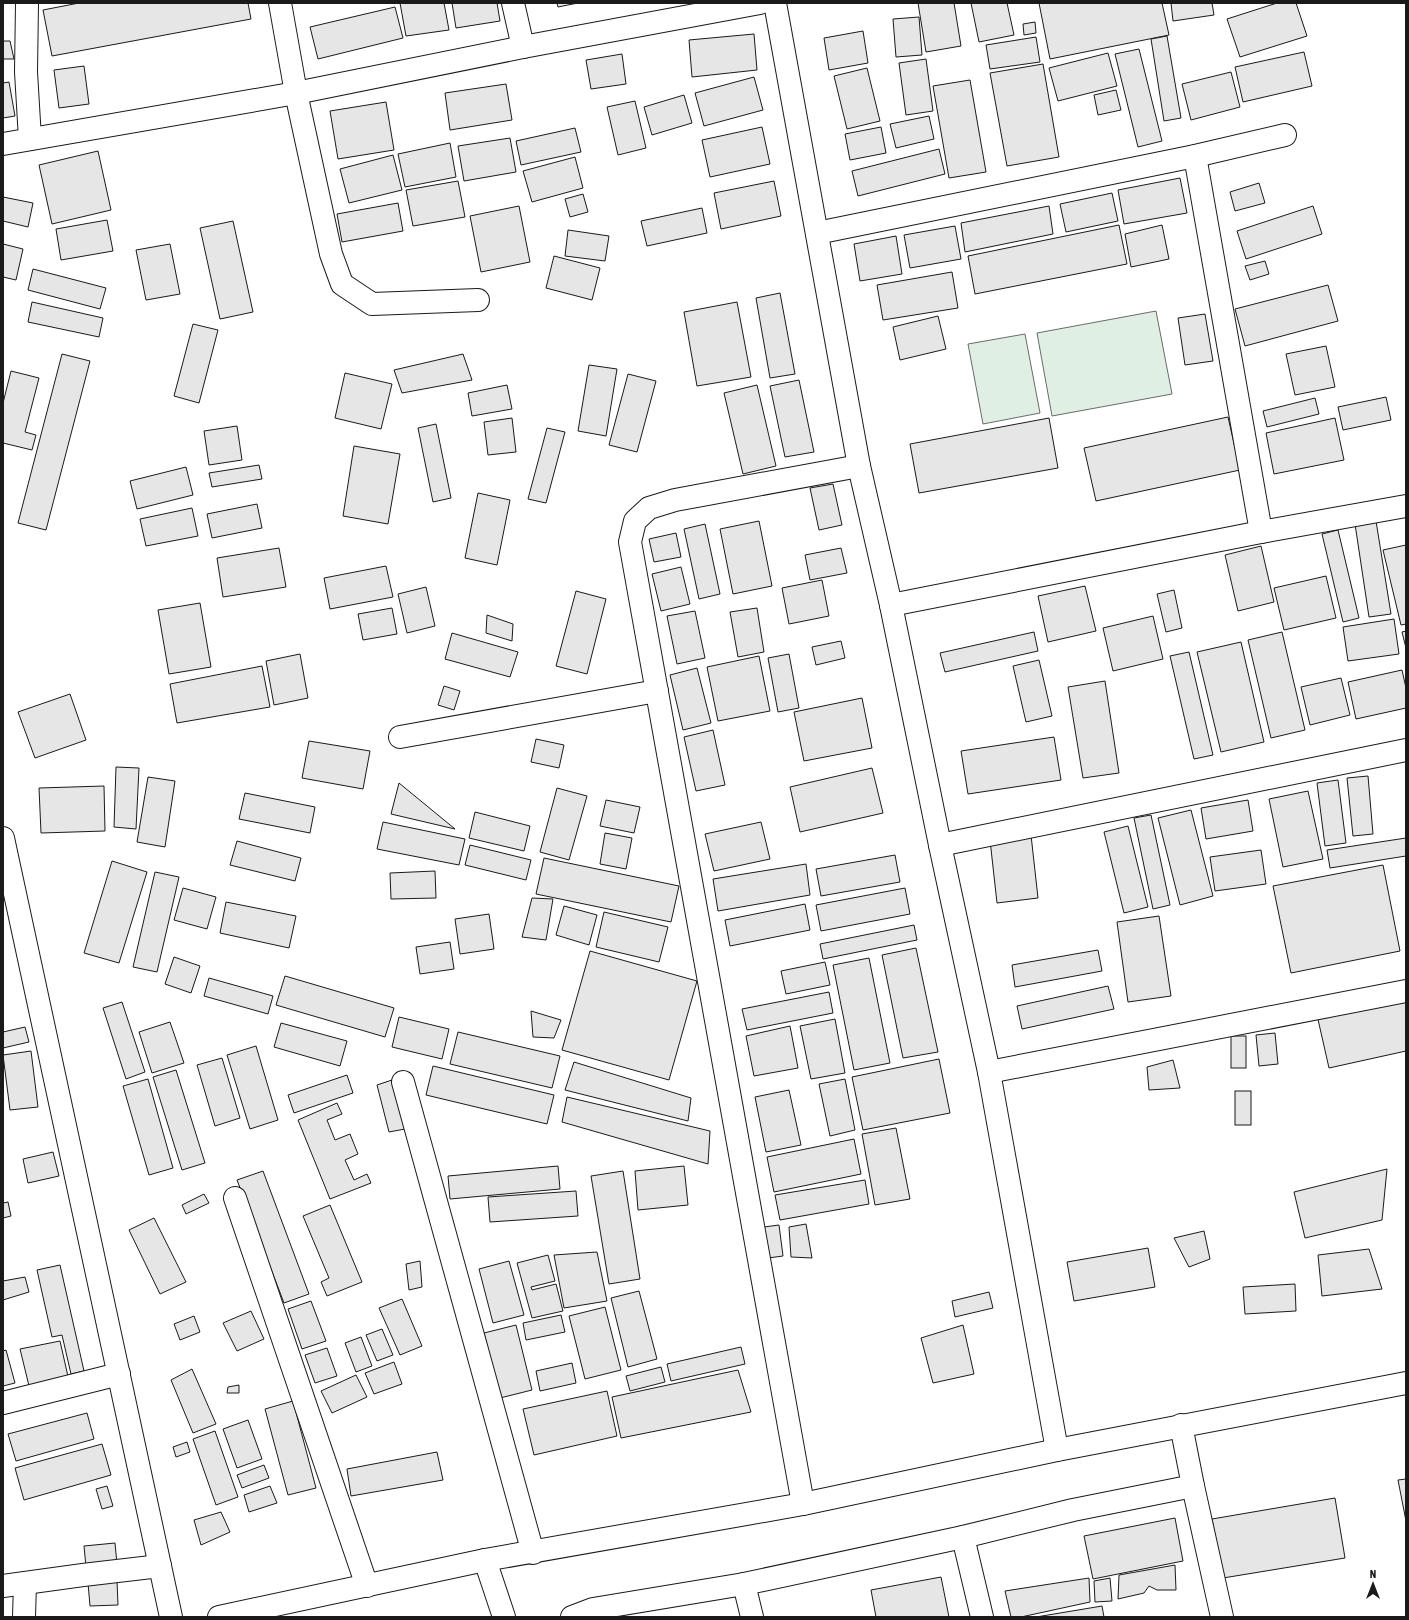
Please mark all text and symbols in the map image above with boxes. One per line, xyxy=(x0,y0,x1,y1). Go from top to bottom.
north arrow xyxy=(1353,1564,1393,1604)
text: N xyxy=(1370,1568,1376,1580)

